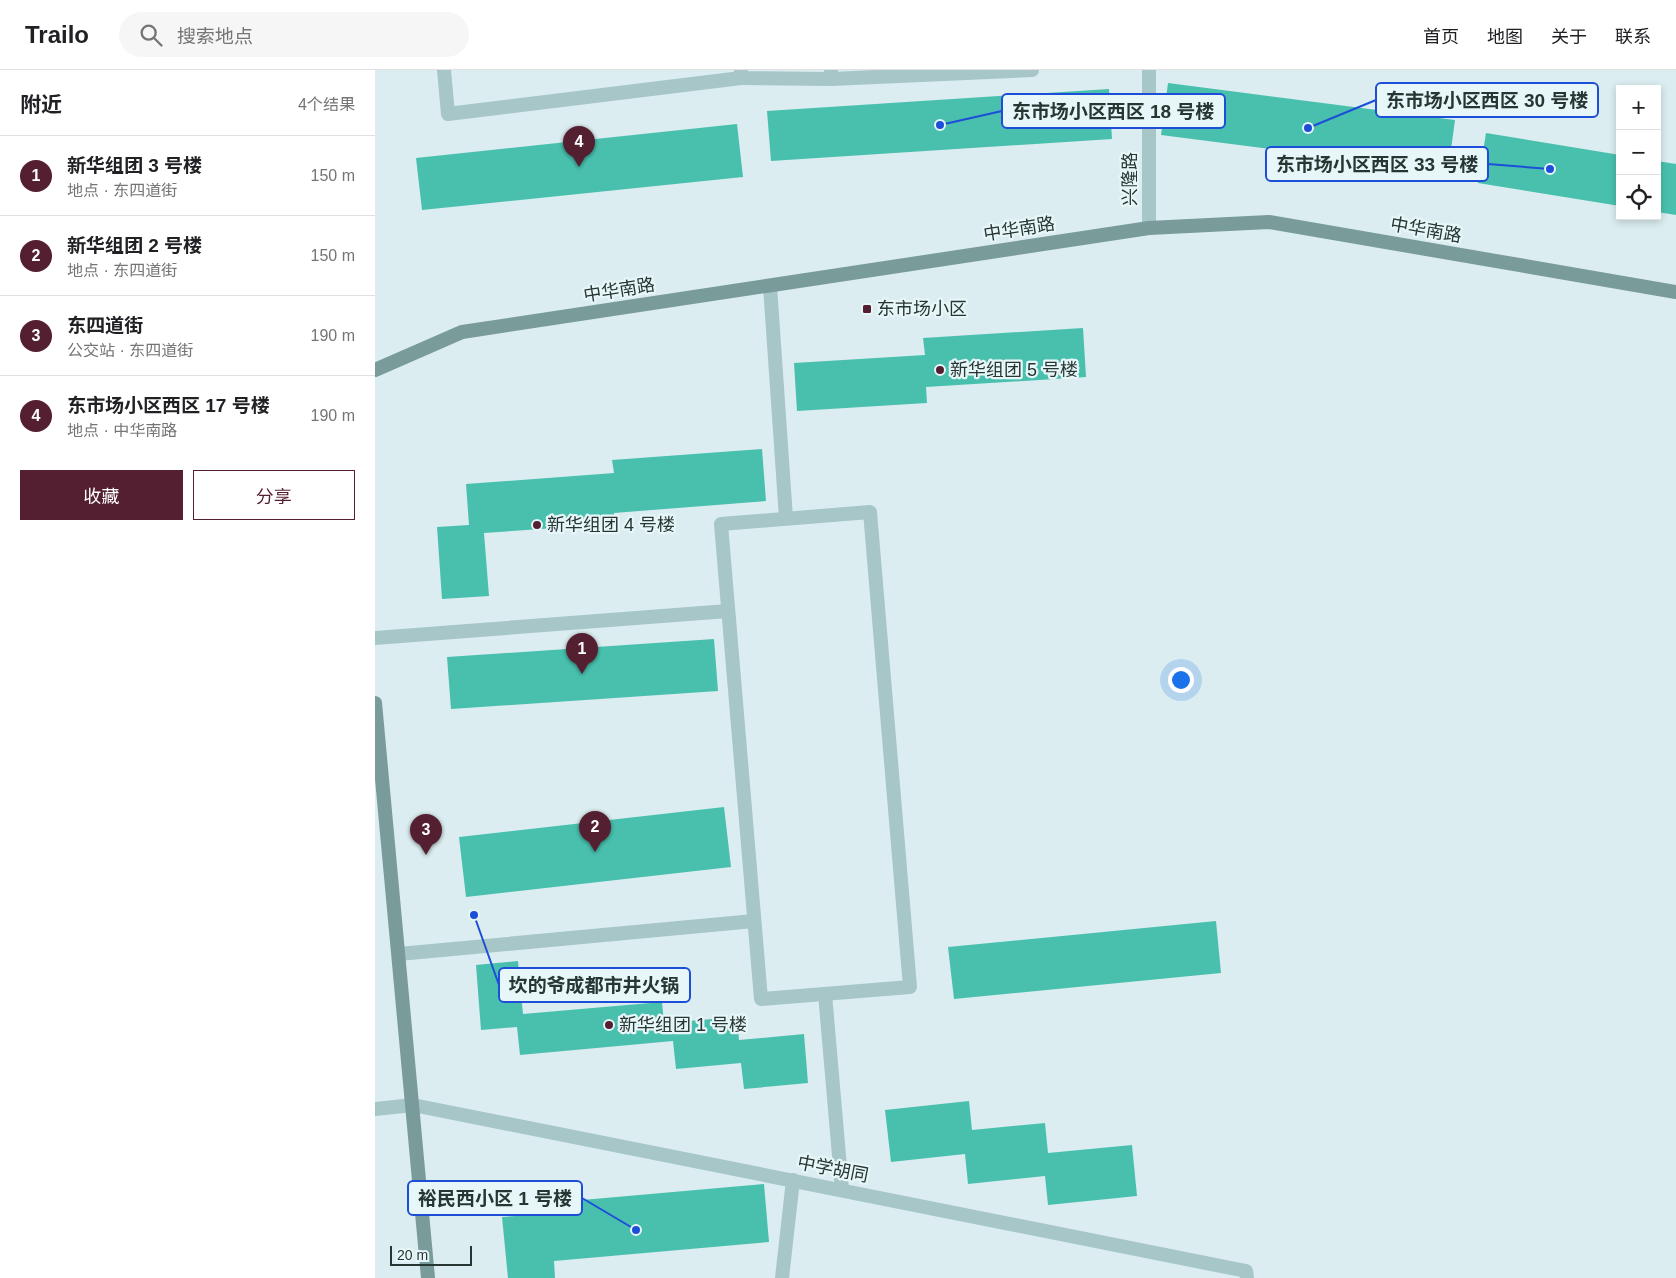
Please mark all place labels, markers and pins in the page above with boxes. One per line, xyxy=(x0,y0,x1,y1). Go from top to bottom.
callout: 东市场小区西区 30 号楼 xyxy=(1376,83,1598,117)
callout: 东市场小区西区 18 号楼 xyxy=(1002,94,1225,128)
pin: 4 xyxy=(563,126,595,167)
callout: 东市场小区西区 33 号楼 xyxy=(1266,147,1488,181)
place label: 东市场小区 xyxy=(877,299,967,319)
marker: 东市场小区 xyxy=(861,303,873,315)
place label: 新华组团 5 号楼 xyxy=(950,360,1078,380)
marker: 新华组团 5 号楼 xyxy=(934,364,946,376)
place label: 新华组团 4 号楼 xyxy=(547,515,675,535)
marker: 新华组团 4 号楼 xyxy=(531,519,543,531)
pin: 1 xyxy=(566,633,598,674)
pin: 2 xyxy=(579,811,611,852)
pin: 3 xyxy=(410,814,442,855)
callout: 坎的爷成都市井火锅 xyxy=(499,968,690,1002)
place label: 新华组团 1 号楼 xyxy=(619,1015,747,1035)
marker: 新华组团 1 号楼 xyxy=(603,1019,615,1031)
callout: 裕民西小区 1 号楼 xyxy=(408,1181,582,1215)

